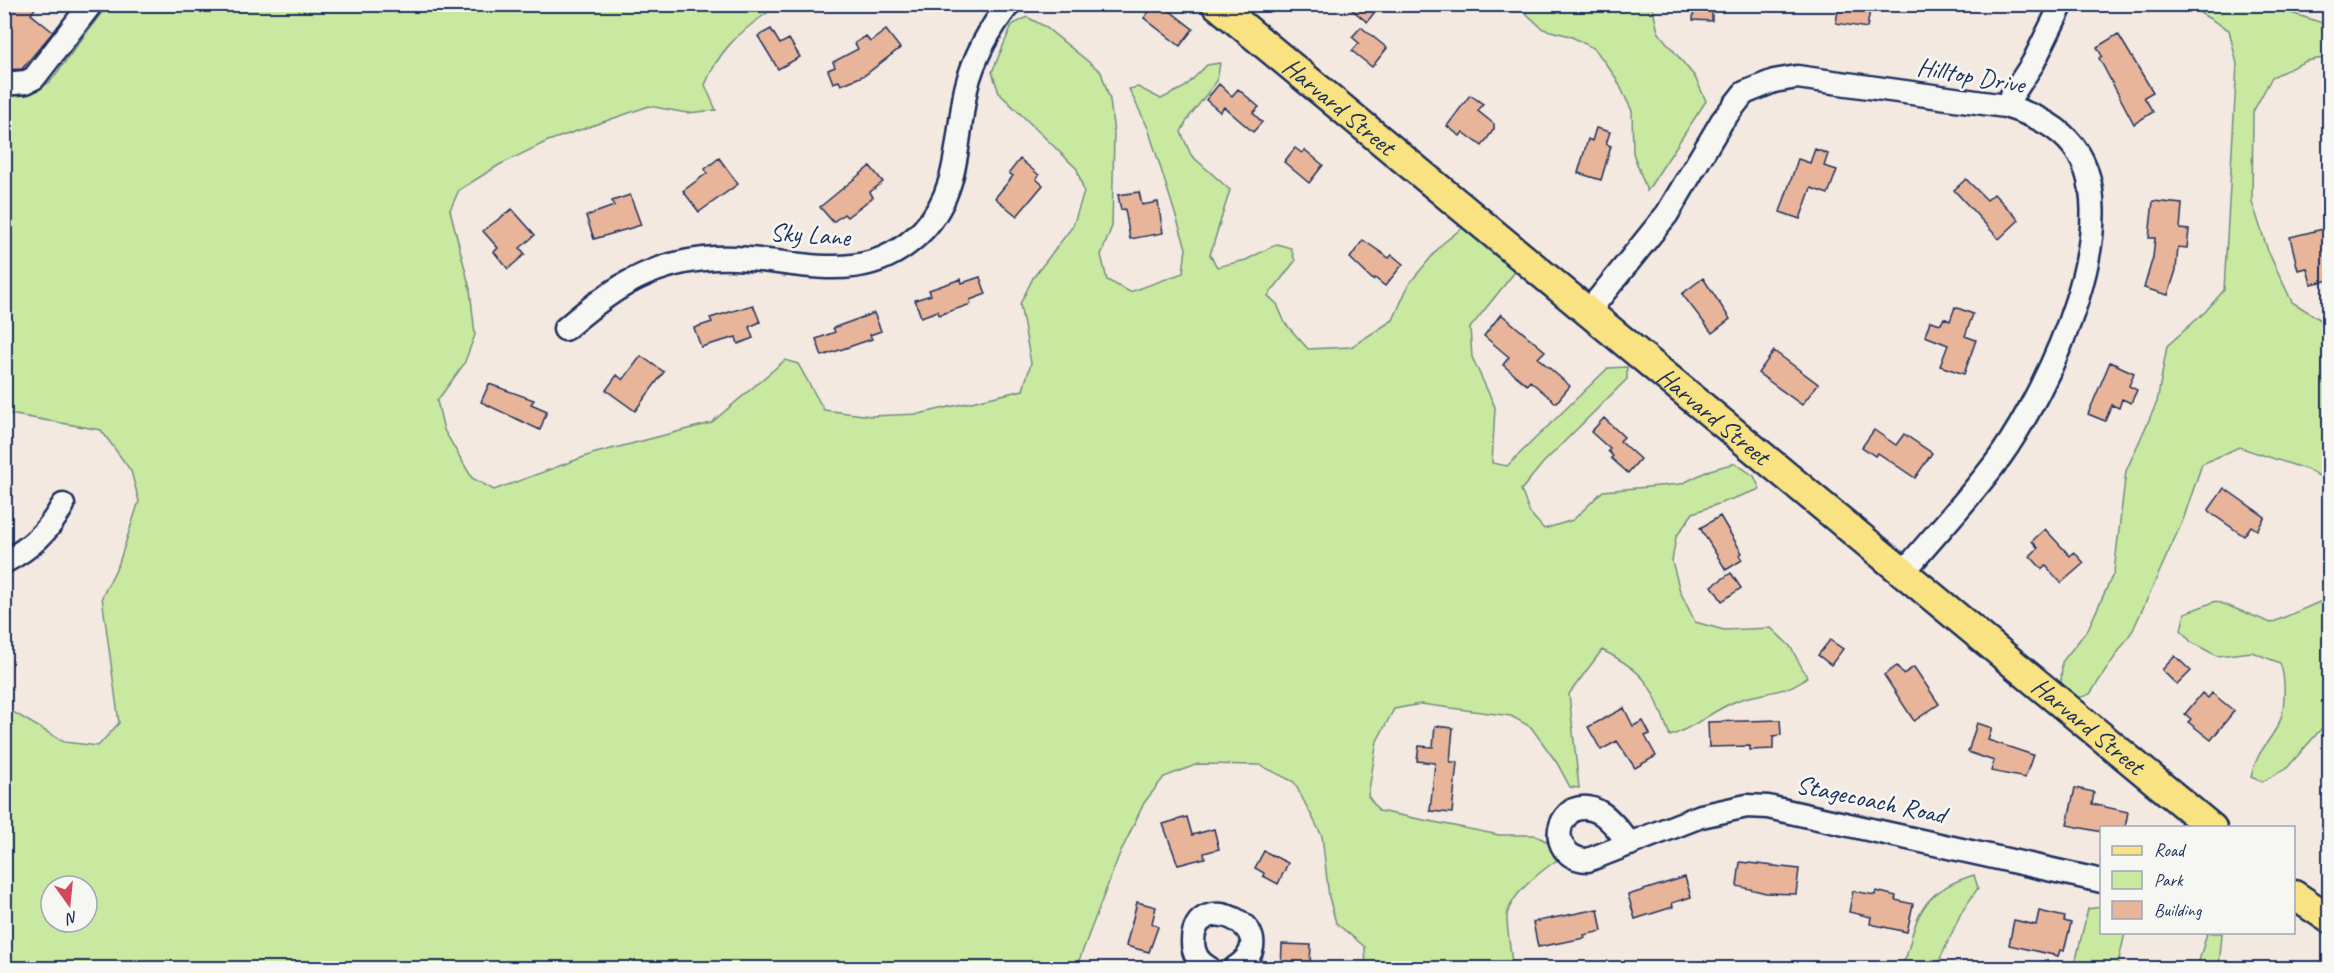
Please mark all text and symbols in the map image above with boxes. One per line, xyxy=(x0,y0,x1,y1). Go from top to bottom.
street label: Harvard Street xyxy=(1276,50,1404,164)
street label: Hilltop Drive xyxy=(1914,50,2030,102)
street label: Sky Lane xyxy=(769,215,853,254)
street label: Harvard Street xyxy=(1650,360,1778,474)
street label: Harvard Street xyxy=(2025,670,2153,784)
street label: Stagecoach Road xyxy=(1793,768,1952,832)
legend xyxy=(2100,826,2295,934)
text: Road xyxy=(2154,839,2187,861)
text: Park xyxy=(2154,869,2184,891)
north arrow xyxy=(39,874,99,934)
text: Building xyxy=(2154,899,2203,921)
text: N xyxy=(62,907,80,929)

